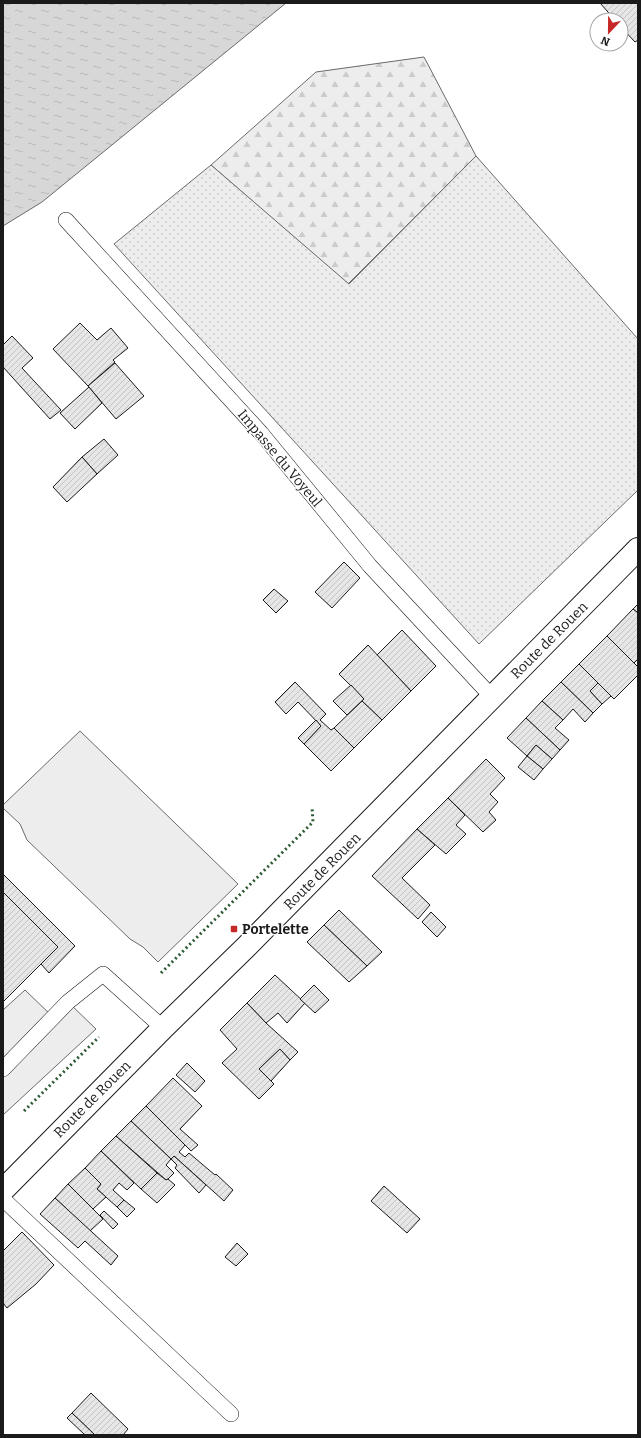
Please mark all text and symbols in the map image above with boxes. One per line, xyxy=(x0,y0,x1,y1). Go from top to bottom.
north arrow xyxy=(589,12,629,52)
text: N xyxy=(599,33,612,48)
street label: Impasse du Voyeul xyxy=(234,406,325,510)
street label: Route de Rouen xyxy=(507,598,591,682)
street label: Route de Rouen xyxy=(280,829,364,913)
place label: Portelette xyxy=(242,921,309,938)
marker: Portelette xyxy=(229,924,239,934)
street label: Route de Rouen xyxy=(50,1057,134,1141)

